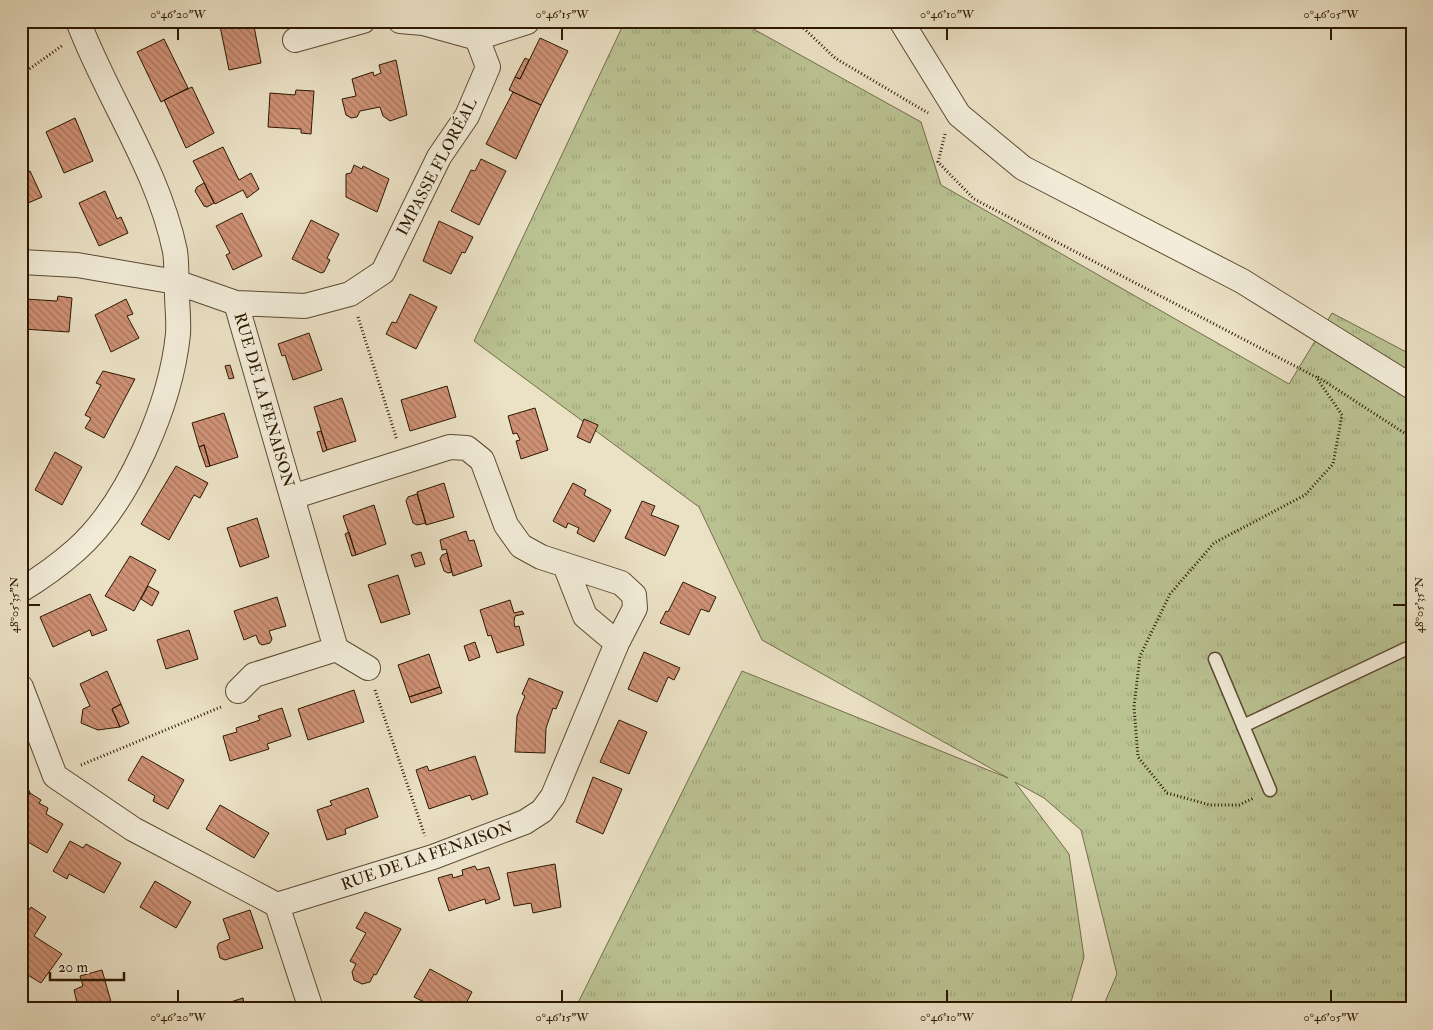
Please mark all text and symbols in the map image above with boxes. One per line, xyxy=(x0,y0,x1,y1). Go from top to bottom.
text: 0°46'20"W xyxy=(150,7,207,22)
text: 0°46'15"W xyxy=(536,7,589,22)
text: 0°46'10"W xyxy=(920,7,975,22)
text: 0°46'05"W xyxy=(1304,7,1359,22)
street label: IMPASSE FLORÉAL xyxy=(391,94,482,239)
street label: RUE DE LA FENAISON xyxy=(229,310,299,490)
text: 48°05'35"N xyxy=(7,576,22,633)
text: 48°05'35"N xyxy=(1412,576,1427,633)
street label: RUE DE LA FENAISON xyxy=(338,817,516,895)
scale bar xyxy=(50,950,124,982)
text: 20 m xyxy=(58,958,88,977)
text: 0°46'20"W xyxy=(150,1010,207,1025)
text: 0°46'15"W xyxy=(536,1010,589,1025)
text: 0°46'10"W xyxy=(920,1010,975,1025)
text: 0°46'05"W xyxy=(1304,1010,1359,1025)

